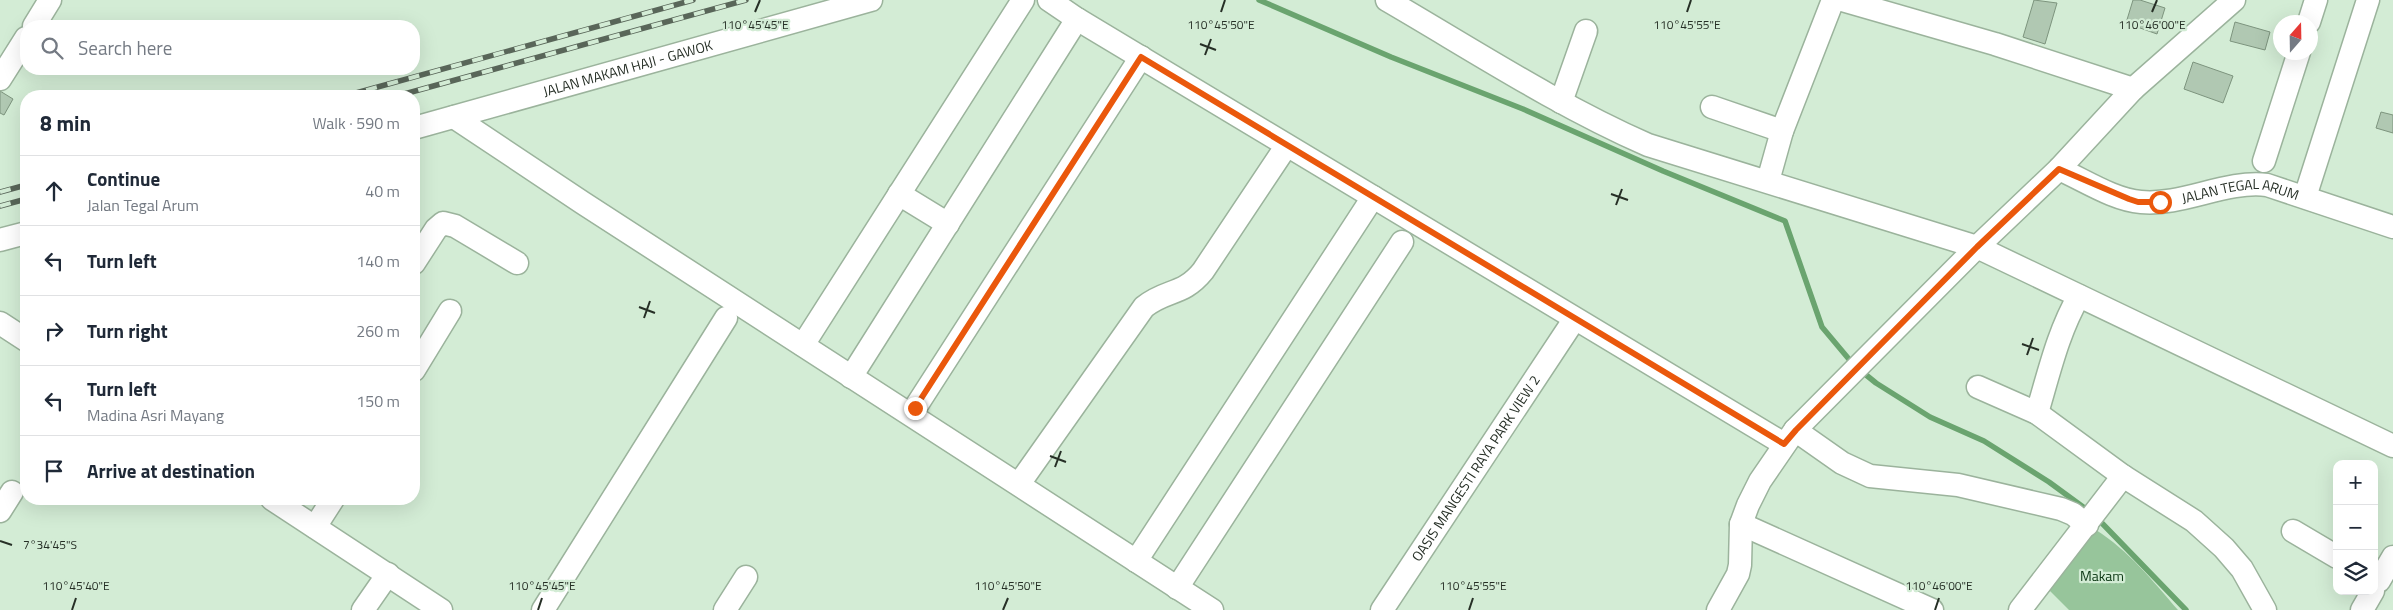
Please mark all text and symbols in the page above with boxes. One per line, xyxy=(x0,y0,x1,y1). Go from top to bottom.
text: 110°45'45"E xyxy=(721,15,789,34)
text: 110°45'50"E xyxy=(1187,15,1255,34)
text: 110°45'55"E xyxy=(1653,15,1721,34)
text: 110°46'00"E xyxy=(2118,15,2186,34)
north arrow xyxy=(2273,15,2318,60)
search box xyxy=(20,20,420,75)
text: Search here xyxy=(78,33,172,62)
icon: search xyxy=(38,34,66,62)
street label: JALAN MAKAM HAJI - GAWOK xyxy=(540,34,715,101)
text: 8 min xyxy=(40,107,91,139)
text: Walk · 590 m xyxy=(312,111,400,135)
text: Continue xyxy=(87,164,160,193)
street label: JALAN TEGAL ARUM xyxy=(2180,173,2302,208)
icon: ahead xyxy=(40,177,68,205)
text: 40 m xyxy=(365,179,400,203)
route start xyxy=(2149,191,2172,214)
text: Jalan Tegal Arum xyxy=(87,193,199,217)
text: Turn left xyxy=(87,246,157,275)
icon: left xyxy=(40,247,68,275)
text: 140 m xyxy=(356,249,400,273)
text: Turn right xyxy=(87,316,168,345)
icon: right xyxy=(40,317,68,345)
text: 260 m xyxy=(356,319,400,343)
street label: OASIS MANGESTI RAYA PARK VIEW 2 xyxy=(1406,371,1545,565)
text: Turn left xyxy=(87,374,157,403)
icon: left xyxy=(40,387,68,415)
text: 150 m xyxy=(356,389,400,413)
route end xyxy=(904,397,927,420)
text: Madina Asri Mayang xyxy=(87,403,224,427)
text: Arrive at destination xyxy=(87,456,255,485)
icon: arrive xyxy=(40,457,68,485)
map controls xyxy=(2333,460,2378,595)
button: + xyxy=(2333,460,2378,505)
button: − xyxy=(2333,505,2378,550)
text: 7°34'45"S xyxy=(23,535,77,554)
button: layers xyxy=(2333,550,2378,595)
park label: Makam xyxy=(2080,565,2124,586)
text: 110°45'40"E xyxy=(42,576,110,595)
text: 110°45'45"E xyxy=(508,576,576,595)
text: 110°45'50"E xyxy=(974,576,1042,595)
text: 110°45'55"E xyxy=(1439,576,1507,595)
text: 110°46'00"E xyxy=(1905,576,1973,595)

